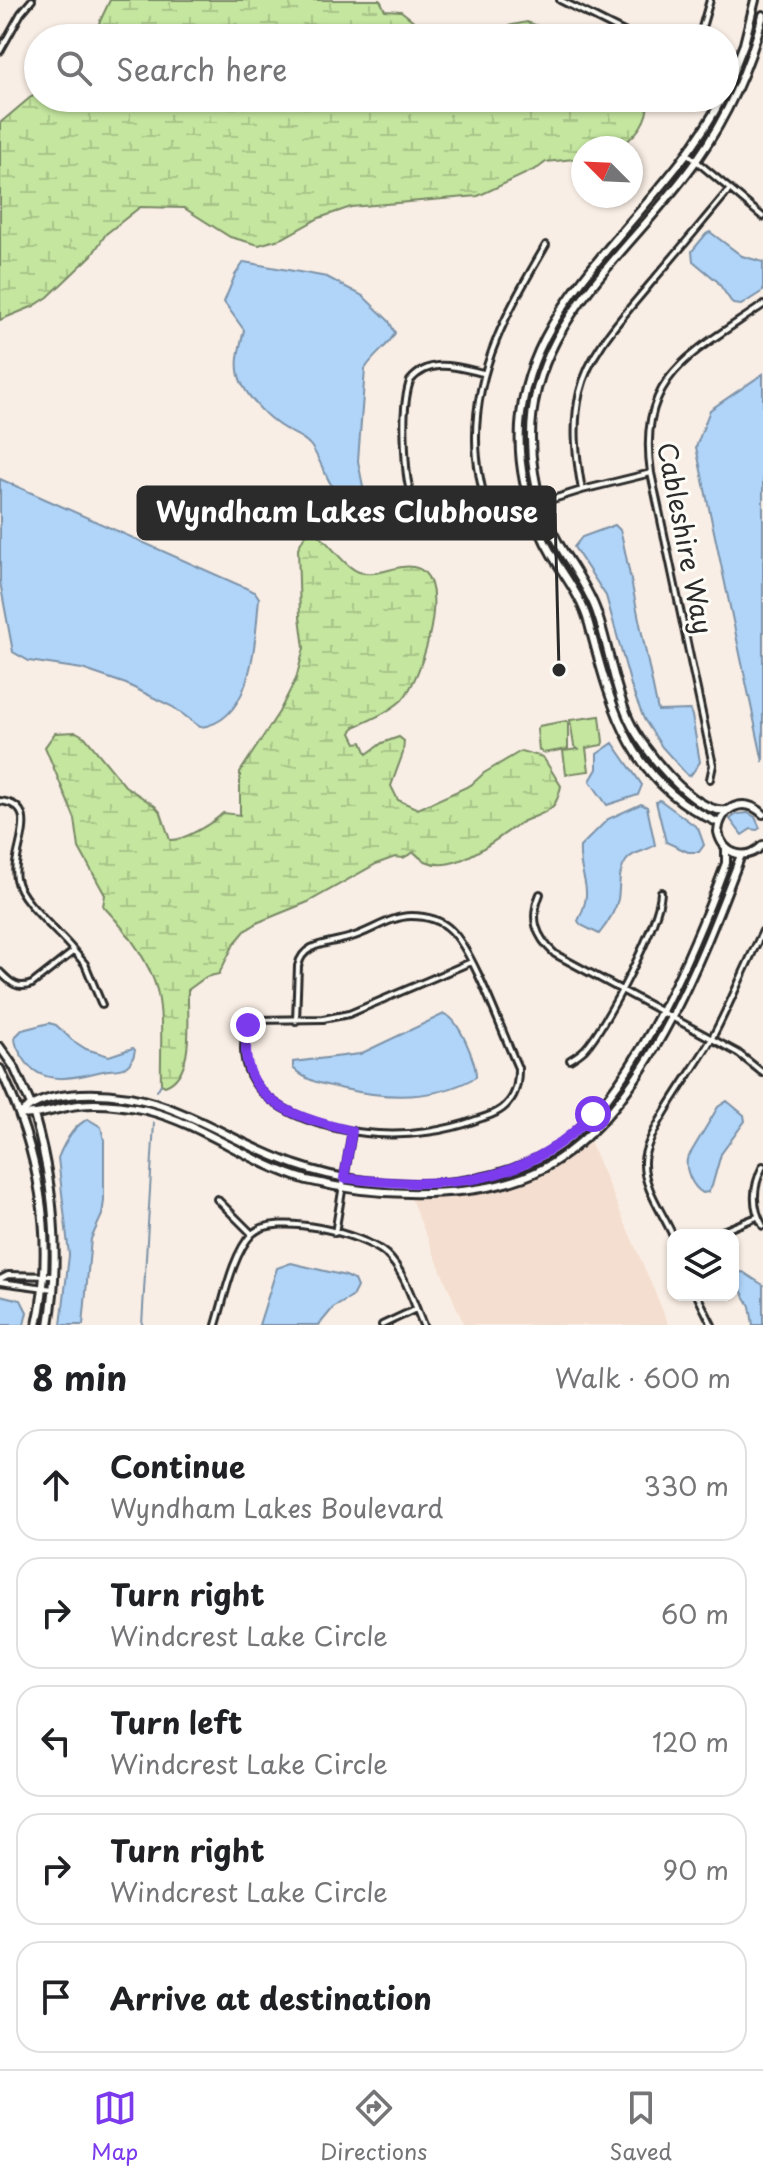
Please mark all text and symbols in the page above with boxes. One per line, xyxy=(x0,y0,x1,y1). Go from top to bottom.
search box xyxy=(24,24,739,112)
icon: search xyxy=(52,46,96,90)
text: Search here xyxy=(116,46,288,91)
north arrow xyxy=(571,136,643,208)
street label: Cableshire Way xyxy=(648,439,724,637)
callout: Wyndham Lakes Clubhouse xyxy=(138,487,555,539)
text: Wyndham Lakes Clubhouse xyxy=(156,489,538,532)
route end xyxy=(230,1007,266,1043)
route start xyxy=(575,1096,611,1132)
map controls xyxy=(667,1229,739,1301)
button: layers xyxy=(667,1229,739,1301)
text: 8 min xyxy=(32,1351,127,1403)
text: Walk · 600 m xyxy=(555,1358,731,1397)
text: Continue xyxy=(110,1443,245,1488)
icon: ahead xyxy=(34,1463,78,1507)
text: 330 m xyxy=(644,1466,729,1505)
text: Wyndham Lakes Boulevard xyxy=(110,1488,444,1527)
text: Turn right xyxy=(110,1571,265,1616)
icon: right xyxy=(34,1591,78,1635)
text: 60 m xyxy=(661,1594,729,1633)
text: Windcrest Lake Circle xyxy=(110,1616,388,1655)
text: Turn left xyxy=(110,1699,242,1744)
icon: left xyxy=(34,1719,78,1763)
text: 120 m xyxy=(652,1722,729,1761)
text: Windcrest Lake Circle xyxy=(110,1744,388,1783)
text: Turn right xyxy=(110,1827,265,1872)
icon: right xyxy=(34,1847,78,1891)
text: 90 m xyxy=(662,1850,729,1889)
text: Windcrest Lake Circle xyxy=(110,1872,388,1911)
icon: arrive xyxy=(34,1975,78,2019)
text: Arrive at destination xyxy=(110,1975,432,2020)
tab: Map xyxy=(91,2086,138,2167)
tab: Directions xyxy=(320,2086,427,2167)
tab: Saved xyxy=(609,2086,672,2167)

